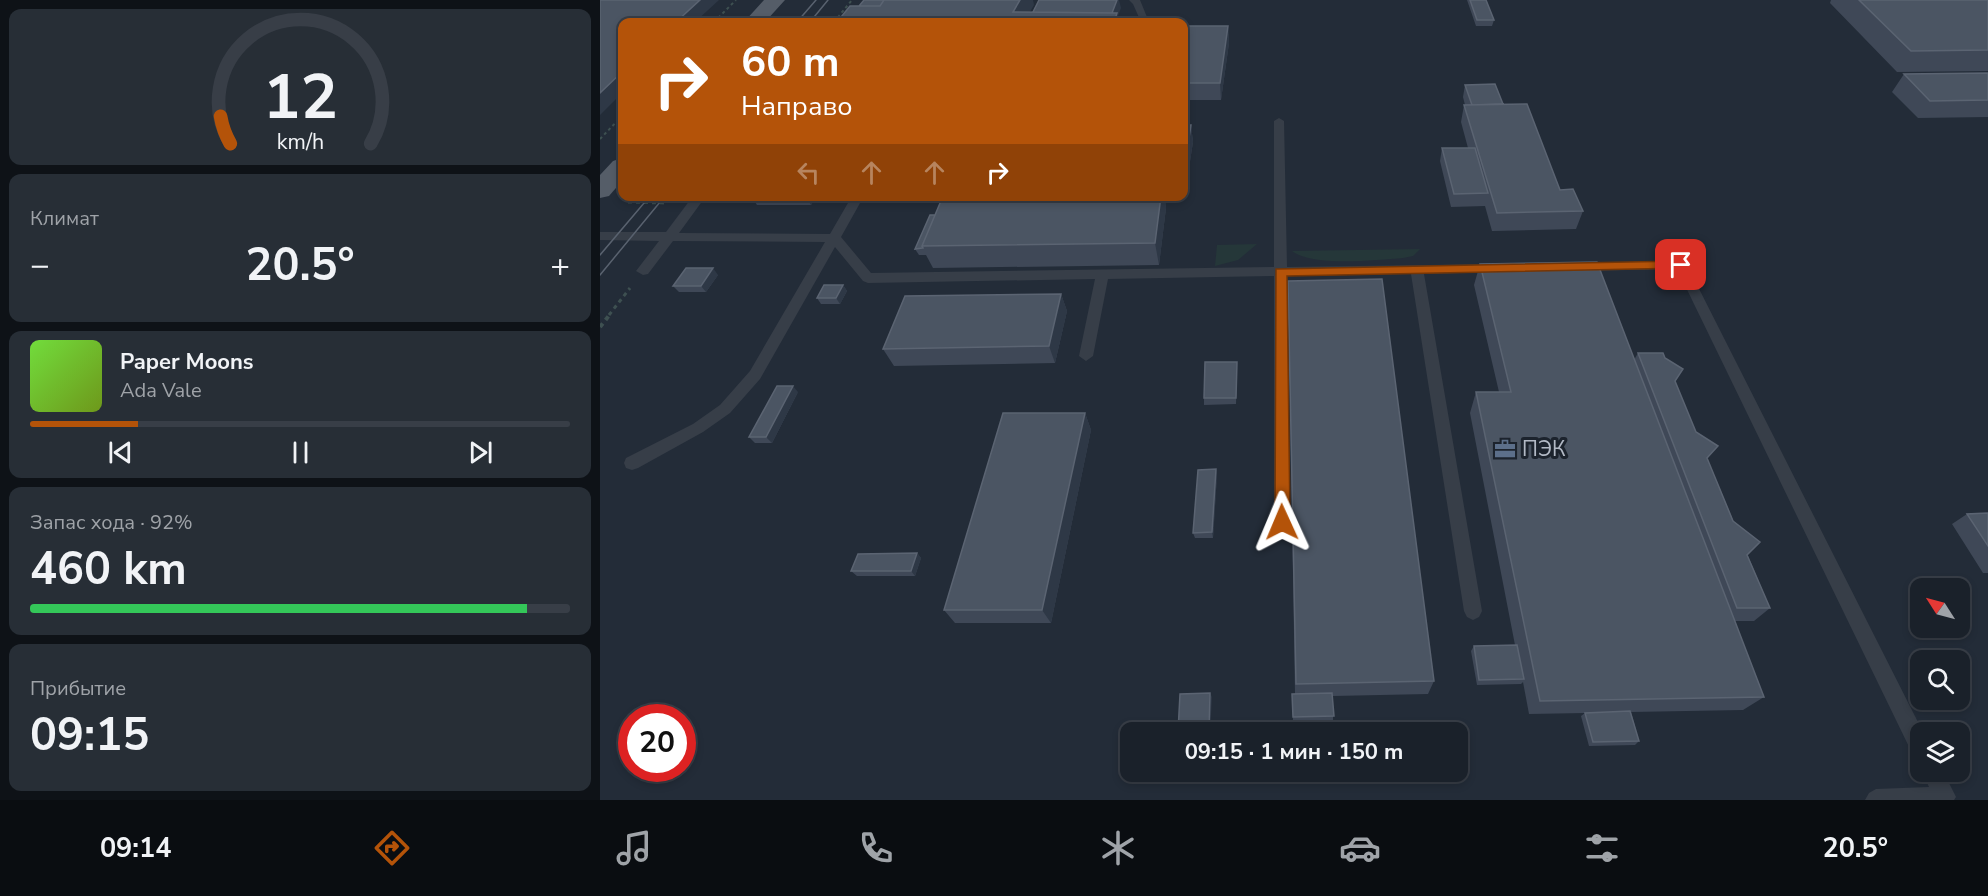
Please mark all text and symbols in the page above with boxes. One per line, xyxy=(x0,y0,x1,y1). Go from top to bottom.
text: 60 m xyxy=(741,34,840,91)
icon: right xyxy=(642,42,720,120)
text: 12 xyxy=(263,55,337,140)
text: Направо xyxy=(741,88,852,125)
text: km/h xyxy=(276,127,324,157)
icon: left xyxy=(792,156,825,189)
icon: ahead xyxy=(855,156,888,189)
icon: ahead xyxy=(918,156,951,189)
icon: right xyxy=(981,156,1014,189)
text: Климат xyxy=(30,205,99,232)
text: 20.5° xyxy=(245,235,355,296)
pin xyxy=(1655,239,1706,290)
text: − xyxy=(30,243,50,288)
text: + xyxy=(550,243,570,288)
icon: arrive xyxy=(1664,248,1697,281)
text: Paper Moons xyxy=(120,347,254,377)
text: Ada Vale xyxy=(120,377,202,404)
place label: ПЭК xyxy=(1522,435,1566,463)
icon: previous xyxy=(104,436,137,469)
icon: pause xyxy=(284,436,317,469)
icon: next xyxy=(464,436,497,469)
office icon: ПЭК xyxy=(1493,437,1517,461)
position arrow xyxy=(1250,490,1314,554)
text: Запас хода · 92% xyxy=(30,509,193,536)
text: 460 km xyxy=(30,539,187,600)
north arrow xyxy=(1910,578,1970,638)
map controls xyxy=(1910,578,1970,782)
button: search xyxy=(1910,650,1970,710)
text: Прибытие xyxy=(30,675,126,702)
speed limit sign: 20 xyxy=(618,704,696,782)
text: 09:15 xyxy=(30,705,149,766)
button: layers xyxy=(1910,722,1970,782)
text: 09:15 · 1 мин · 150 m xyxy=(1185,737,1403,767)
icon: directions xyxy=(371,827,413,869)
icon: music xyxy=(613,827,655,869)
icon: phone xyxy=(855,827,897,869)
icon: climate xyxy=(1097,827,1139,869)
icon: car xyxy=(1339,827,1381,869)
icon: filters xyxy=(1581,827,1623,869)
text: 09:14 xyxy=(100,830,171,867)
text: 20.5° xyxy=(1822,830,1888,867)

